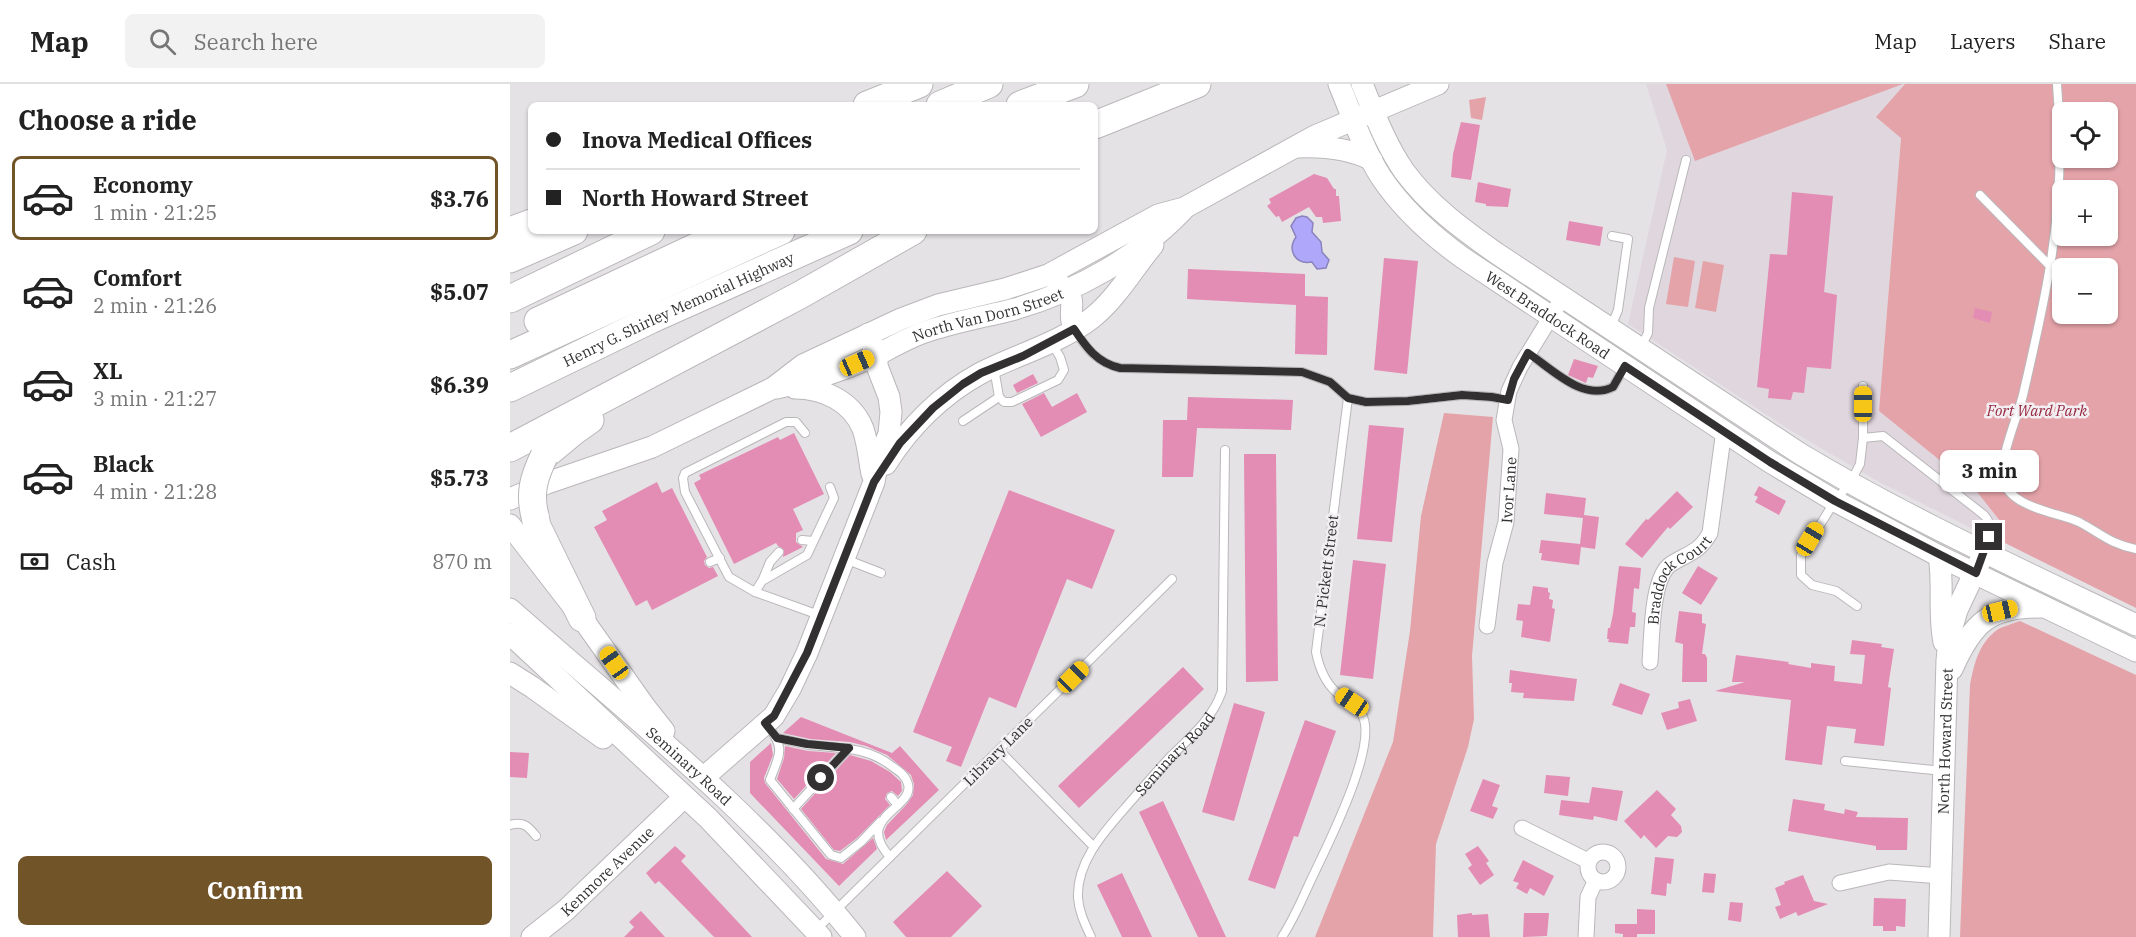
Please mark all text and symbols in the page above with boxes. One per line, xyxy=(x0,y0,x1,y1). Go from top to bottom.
search box xyxy=(125,14,545,68)
text: Map xyxy=(30,23,89,60)
icon: search xyxy=(146,25,179,58)
text: Search here xyxy=(194,27,318,56)
text: Map xyxy=(1874,27,1917,55)
text: Layers xyxy=(1950,27,2016,55)
text: Share xyxy=(2049,27,2106,55)
text: Choose a ride xyxy=(18,102,197,137)
map controls xyxy=(2052,102,2118,324)
button: locate xyxy=(2052,102,2118,168)
text: Inova Medical Offices xyxy=(582,125,812,154)
text: Economy xyxy=(93,170,193,199)
icon: car xyxy=(21,171,75,225)
button: + xyxy=(2052,180,2118,246)
text: North Howard Street xyxy=(582,183,808,212)
text: $3.76 xyxy=(430,184,489,213)
text: 1 min · 21:25 xyxy=(93,199,217,226)
street label: Henry G. Shirley Memorial Highway xyxy=(560,247,797,370)
button: − xyxy=(2052,258,2118,324)
text: Comfort xyxy=(93,263,182,292)
icon: car xyxy=(21,264,75,318)
street label: West Braddock Road xyxy=(1482,266,1614,363)
text: $5.07 xyxy=(430,277,489,306)
street label: North Van Dorn Street xyxy=(909,283,1066,345)
text: 2 min · 21:26 xyxy=(93,292,217,319)
car xyxy=(837,347,877,379)
text: XL xyxy=(93,356,123,385)
icon: car xyxy=(21,357,75,411)
text: $6.39 xyxy=(430,370,489,399)
text: 3 min · 21:27 xyxy=(93,385,217,412)
car xyxy=(1854,386,1872,422)
park label: Fort Ward Park xyxy=(1986,401,2087,420)
text: Black xyxy=(93,449,154,478)
icon: car xyxy=(21,450,75,504)
callout: 3 min xyxy=(1940,450,2038,492)
street label: Ivor Lane xyxy=(1496,456,1520,524)
text: 3 min xyxy=(1962,457,2018,484)
text: $5.73 xyxy=(430,463,489,492)
text: 4 min · 21:28 xyxy=(93,478,217,505)
street label: N. Pickett Street xyxy=(1310,514,1342,628)
car xyxy=(1793,519,1827,559)
route end xyxy=(1975,523,2002,550)
street label: Braddock Court xyxy=(1643,532,1715,626)
icon: cash xyxy=(18,545,51,578)
text: Cash xyxy=(66,547,117,576)
text: 870 m xyxy=(432,548,492,575)
car xyxy=(1980,598,2020,624)
car xyxy=(596,643,632,683)
car xyxy=(1054,658,1092,696)
street label: North Howard Street xyxy=(1933,668,1956,815)
car xyxy=(1332,684,1372,720)
street label: Seminary Road xyxy=(1131,708,1218,800)
street label: Library Lane xyxy=(959,712,1037,790)
street label: Seminary Road xyxy=(643,722,736,809)
route start xyxy=(807,764,834,791)
street label: Kenmore Avenue xyxy=(556,822,657,920)
button: Confirm xyxy=(18,856,492,925)

